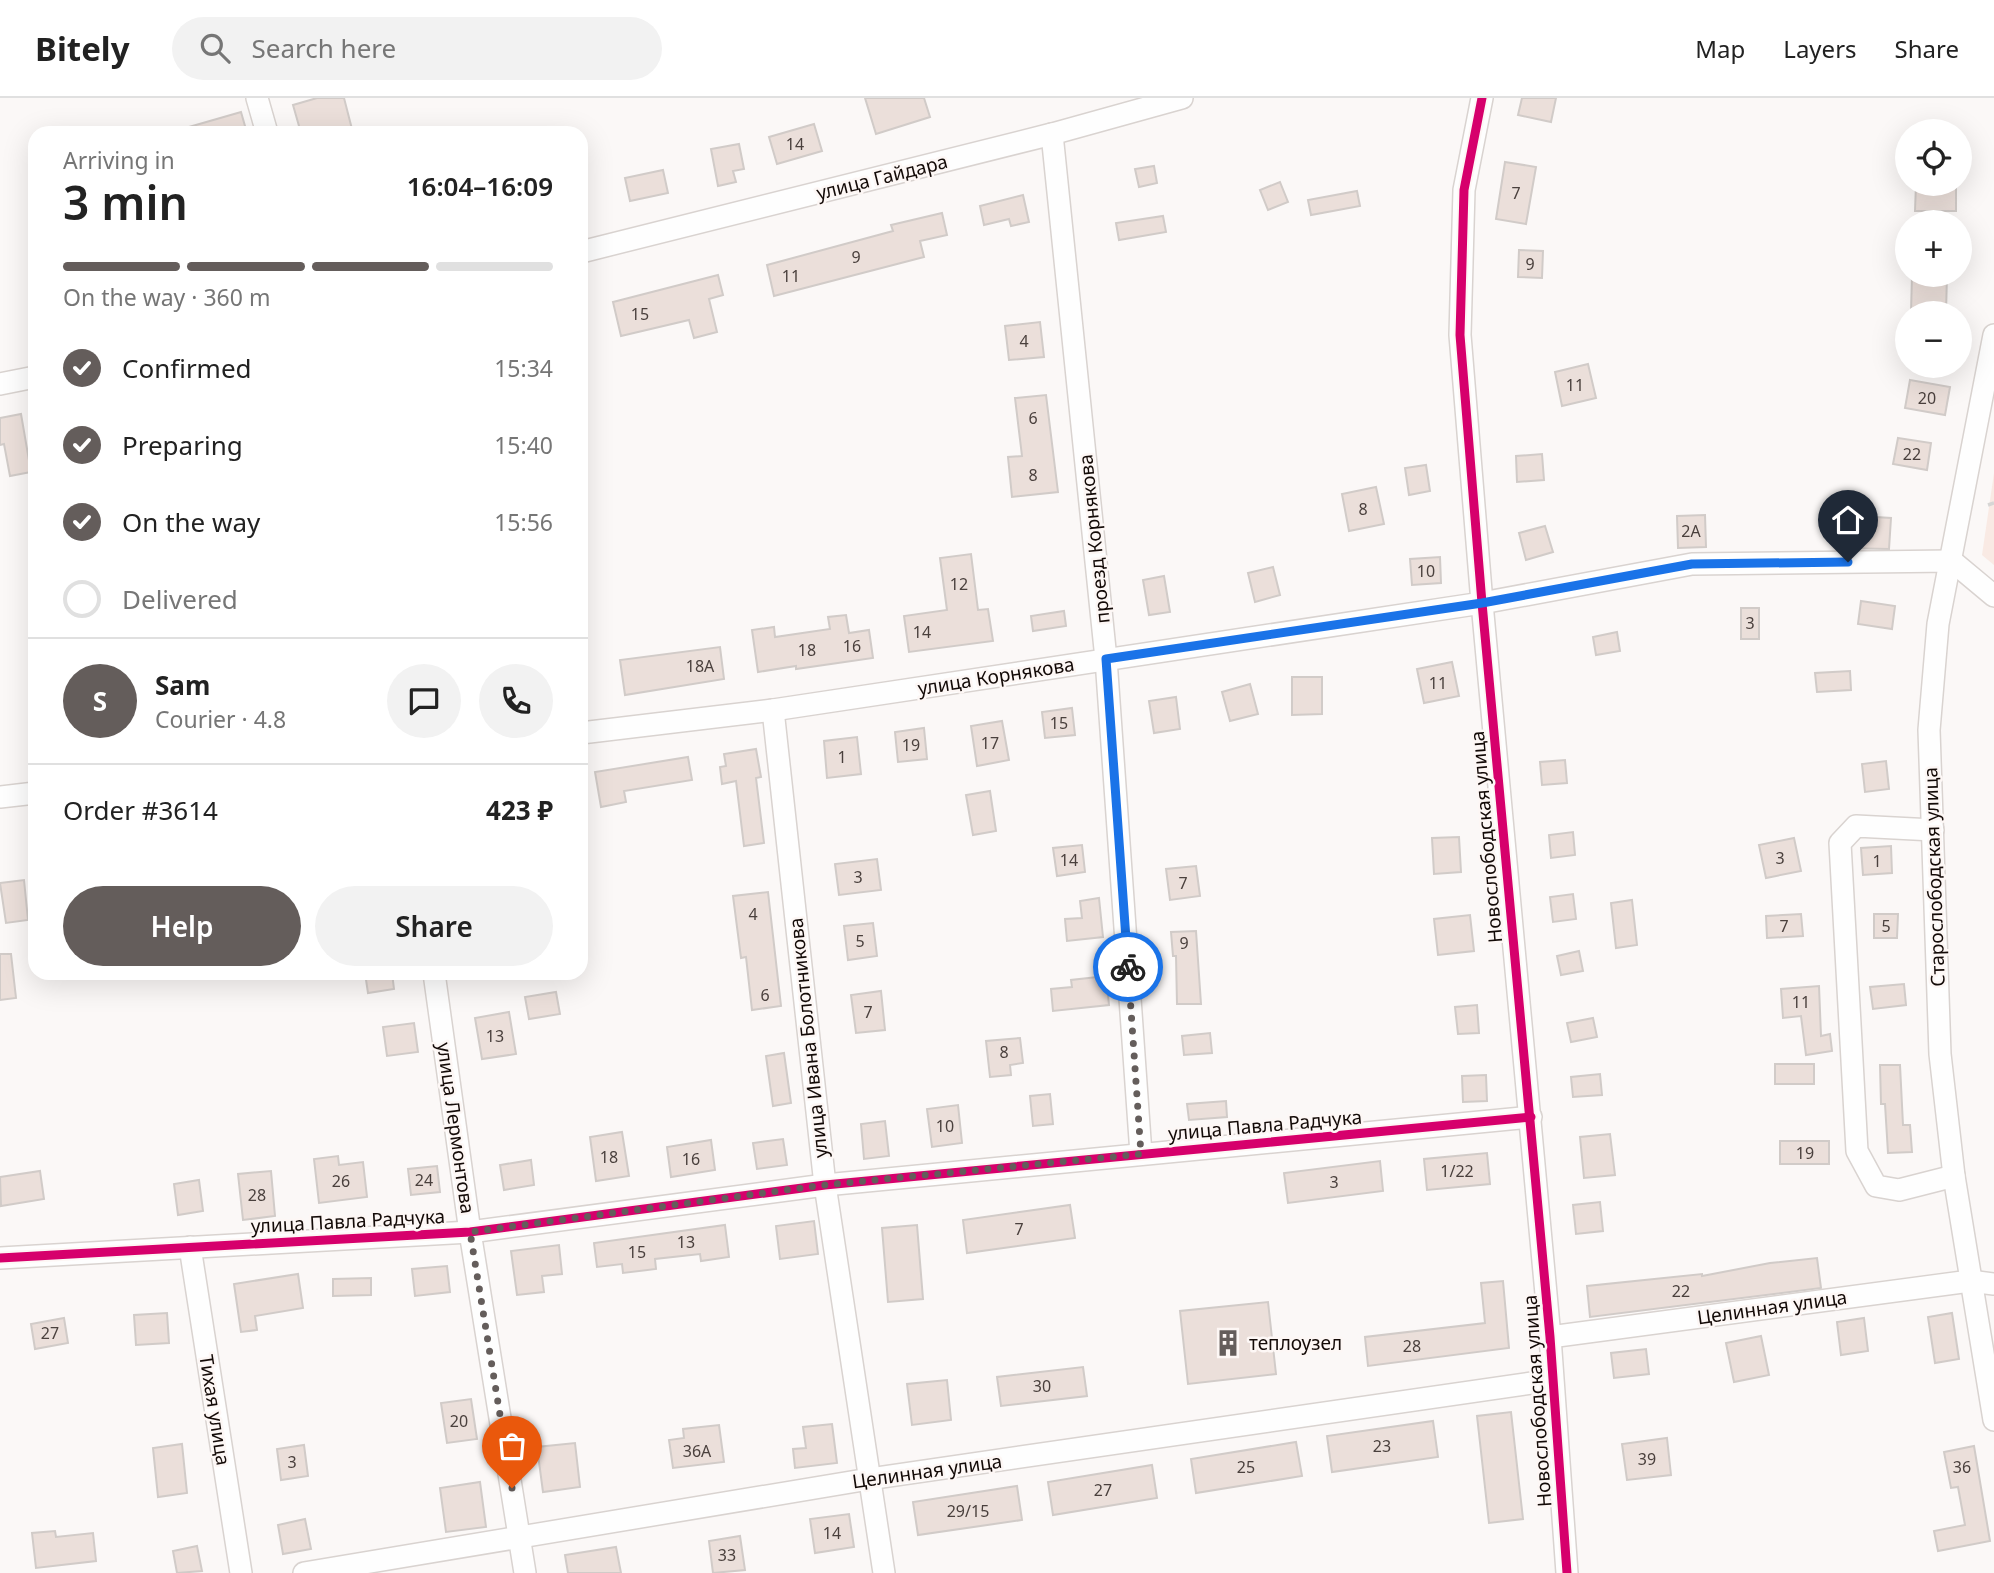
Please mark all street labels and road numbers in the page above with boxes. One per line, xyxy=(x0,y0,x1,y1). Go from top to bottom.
street label: улица Гайдара xyxy=(814,148,950,206)
street label: проезд Корнякова xyxy=(1072,453,1116,625)
street label: улица Корнякова xyxy=(916,651,1076,701)
street label: Новослободская улица xyxy=(1464,730,1508,944)
street label: Старослободская улица xyxy=(1917,767,1951,987)
street label: улица Ивана Болотникова xyxy=(782,917,834,1159)
street label: улица Лермонтова xyxy=(431,1041,481,1215)
street label: улица Павла Радчука xyxy=(1167,1104,1363,1146)
street label: улица Павла Радчука xyxy=(250,1203,446,1239)
street label: Целинная улица xyxy=(1695,1284,1849,1330)
street label: Новослободская улица xyxy=(1517,1294,1557,1508)
street label: Тихая улица xyxy=(193,1353,237,1467)
street label: Целинная улица xyxy=(850,1448,1004,1494)

